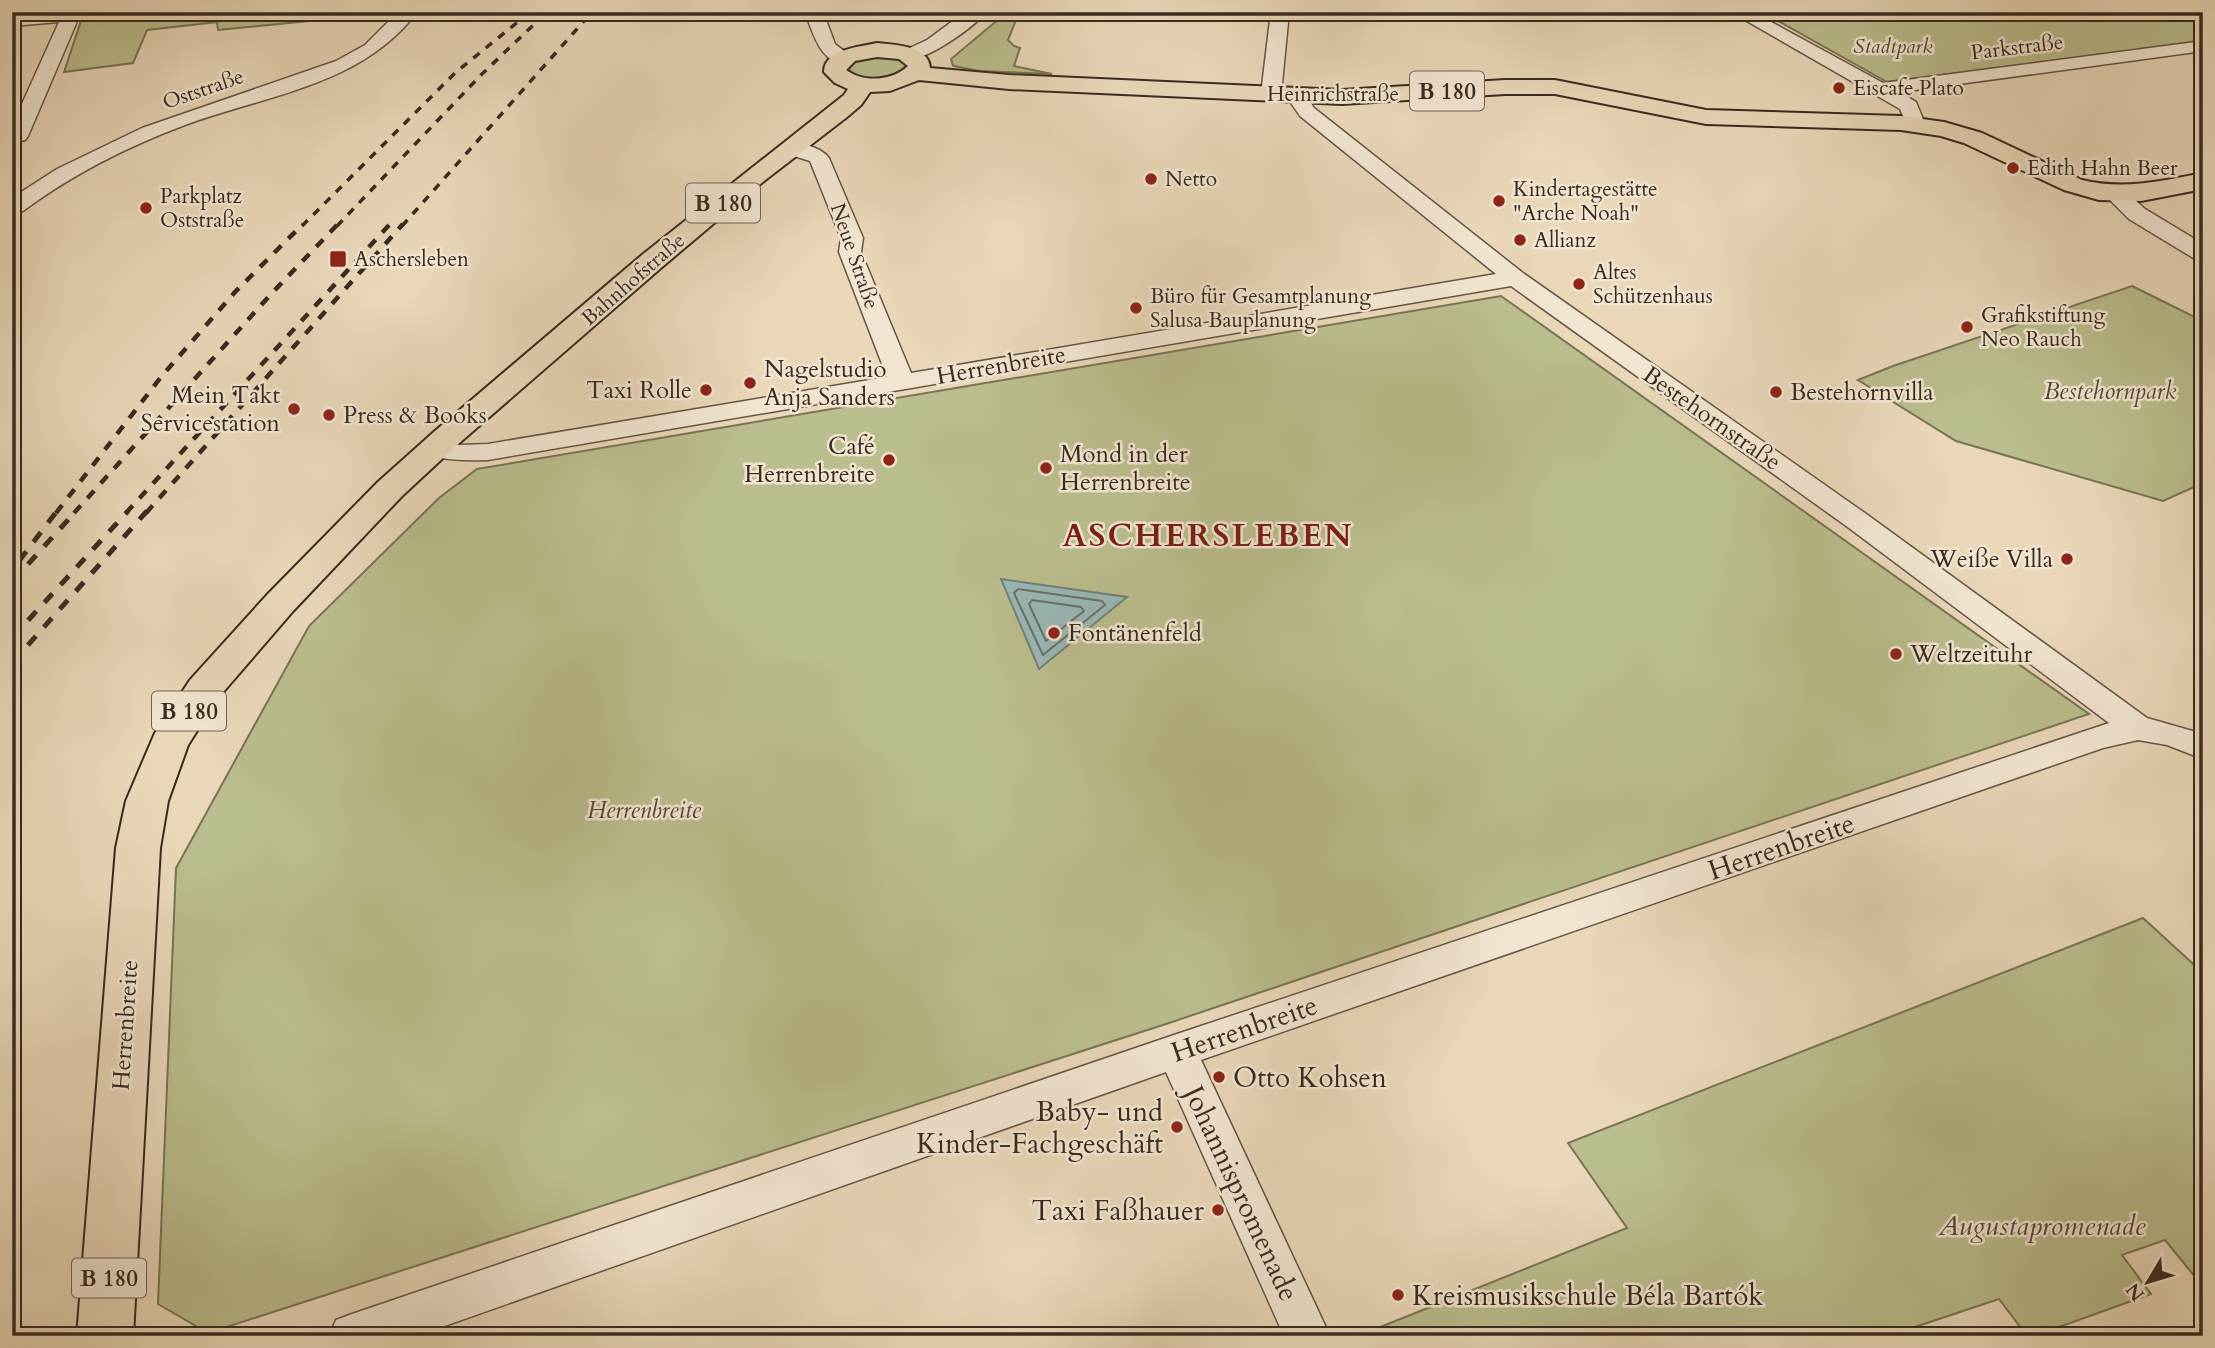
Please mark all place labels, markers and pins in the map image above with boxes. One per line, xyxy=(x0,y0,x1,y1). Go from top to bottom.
place label: Eiscafe Plato xyxy=(1853,74,1964,103)
marker: Eiscafe Plato xyxy=(1831,80,1847,96)
place label: Edith Hahn Beer xyxy=(2027,154,2178,183)
marker: Edith Hahn Beer xyxy=(2005,160,2021,176)
place label: Netto xyxy=(1165,165,1217,194)
marker: Netto xyxy=(1143,171,1159,187)
place label: Kindertagestätte "Arche Noah" xyxy=(1513,175,1658,228)
place label: Parkplatz Oststraße xyxy=(160,182,244,235)
marker: Kindertagestätte "Arche Noah" xyxy=(1491,193,1507,209)
marker: Parkplatz Oststraße xyxy=(138,200,154,216)
place label: Allianz xyxy=(1534,226,1597,255)
marker: Allianz xyxy=(1512,232,1528,248)
place label: Aschersleben xyxy=(354,245,469,274)
marker: Aschersleben xyxy=(328,249,348,269)
place label: Altes Schützenhaus xyxy=(1593,258,1713,311)
marker: Altes Schützenhaus xyxy=(1571,276,1587,292)
place label: Büro für Gesamtplanung Salusa Bauplanung xyxy=(1150,282,1371,335)
marker: Büro für Gesamtplanung Salusa Bauplanung xyxy=(1128,300,1144,316)
place label: Grafikstiftung Neo Rauch xyxy=(1981,301,2105,354)
marker: Grafikstiftung Neo Rauch xyxy=(1959,319,1975,335)
place label: Nagelstudio Anja Sanders xyxy=(764,353,895,414)
place label: Taxi Rolle xyxy=(586,374,692,407)
marker: Nagelstudio Anja Sanders xyxy=(742,375,758,391)
place label: Bestehornvilla xyxy=(1790,376,1934,409)
place label: Mein Takt Servicestation xyxy=(141,379,280,440)
marker: Taxi Rolle xyxy=(698,382,714,398)
marker: Bestehornvilla xyxy=(1768,384,1784,400)
place label: Press & Books xyxy=(343,399,487,432)
marker: Mein Takt Servicestation xyxy=(286,401,302,417)
marker: Press & Books xyxy=(321,407,337,423)
place label: Café Herrenbreite xyxy=(744,430,875,491)
place label: Mond in der Herrenbreite xyxy=(1060,438,1191,499)
marker: Café Herrenbreite xyxy=(881,452,897,468)
marker: Mond in der Herrenbreite xyxy=(1038,460,1054,476)
place label: Weiße Villa xyxy=(1929,543,2054,576)
marker: Weiße Villa xyxy=(2059,551,2075,567)
place label: Fontänenfeld xyxy=(1068,617,1202,650)
marker: Fontänenfeld xyxy=(1046,625,1062,641)
place label: Weltzeituhr xyxy=(1909,638,2032,671)
marker: Weltzeituhr xyxy=(1888,646,1904,662)
place label: Otto Kohsen xyxy=(1233,1059,1387,1097)
marker: Otto Kohsen xyxy=(1211,1069,1227,1085)
place label: Baby- und Kinder-Fachgeschäft xyxy=(916,1093,1163,1163)
marker: Baby- und Kinder-Fachgeschäft xyxy=(1169,1119,1185,1135)
place label: Taxi Faßhauer xyxy=(1032,1192,1205,1230)
marker: Taxi Faßhauer xyxy=(1210,1202,1226,1218)
place label: Kreismusikschule Béla Bartók xyxy=(1412,1277,1763,1315)
marker: Kreismusikschule Béla Bartók xyxy=(1390,1287,1406,1303)

